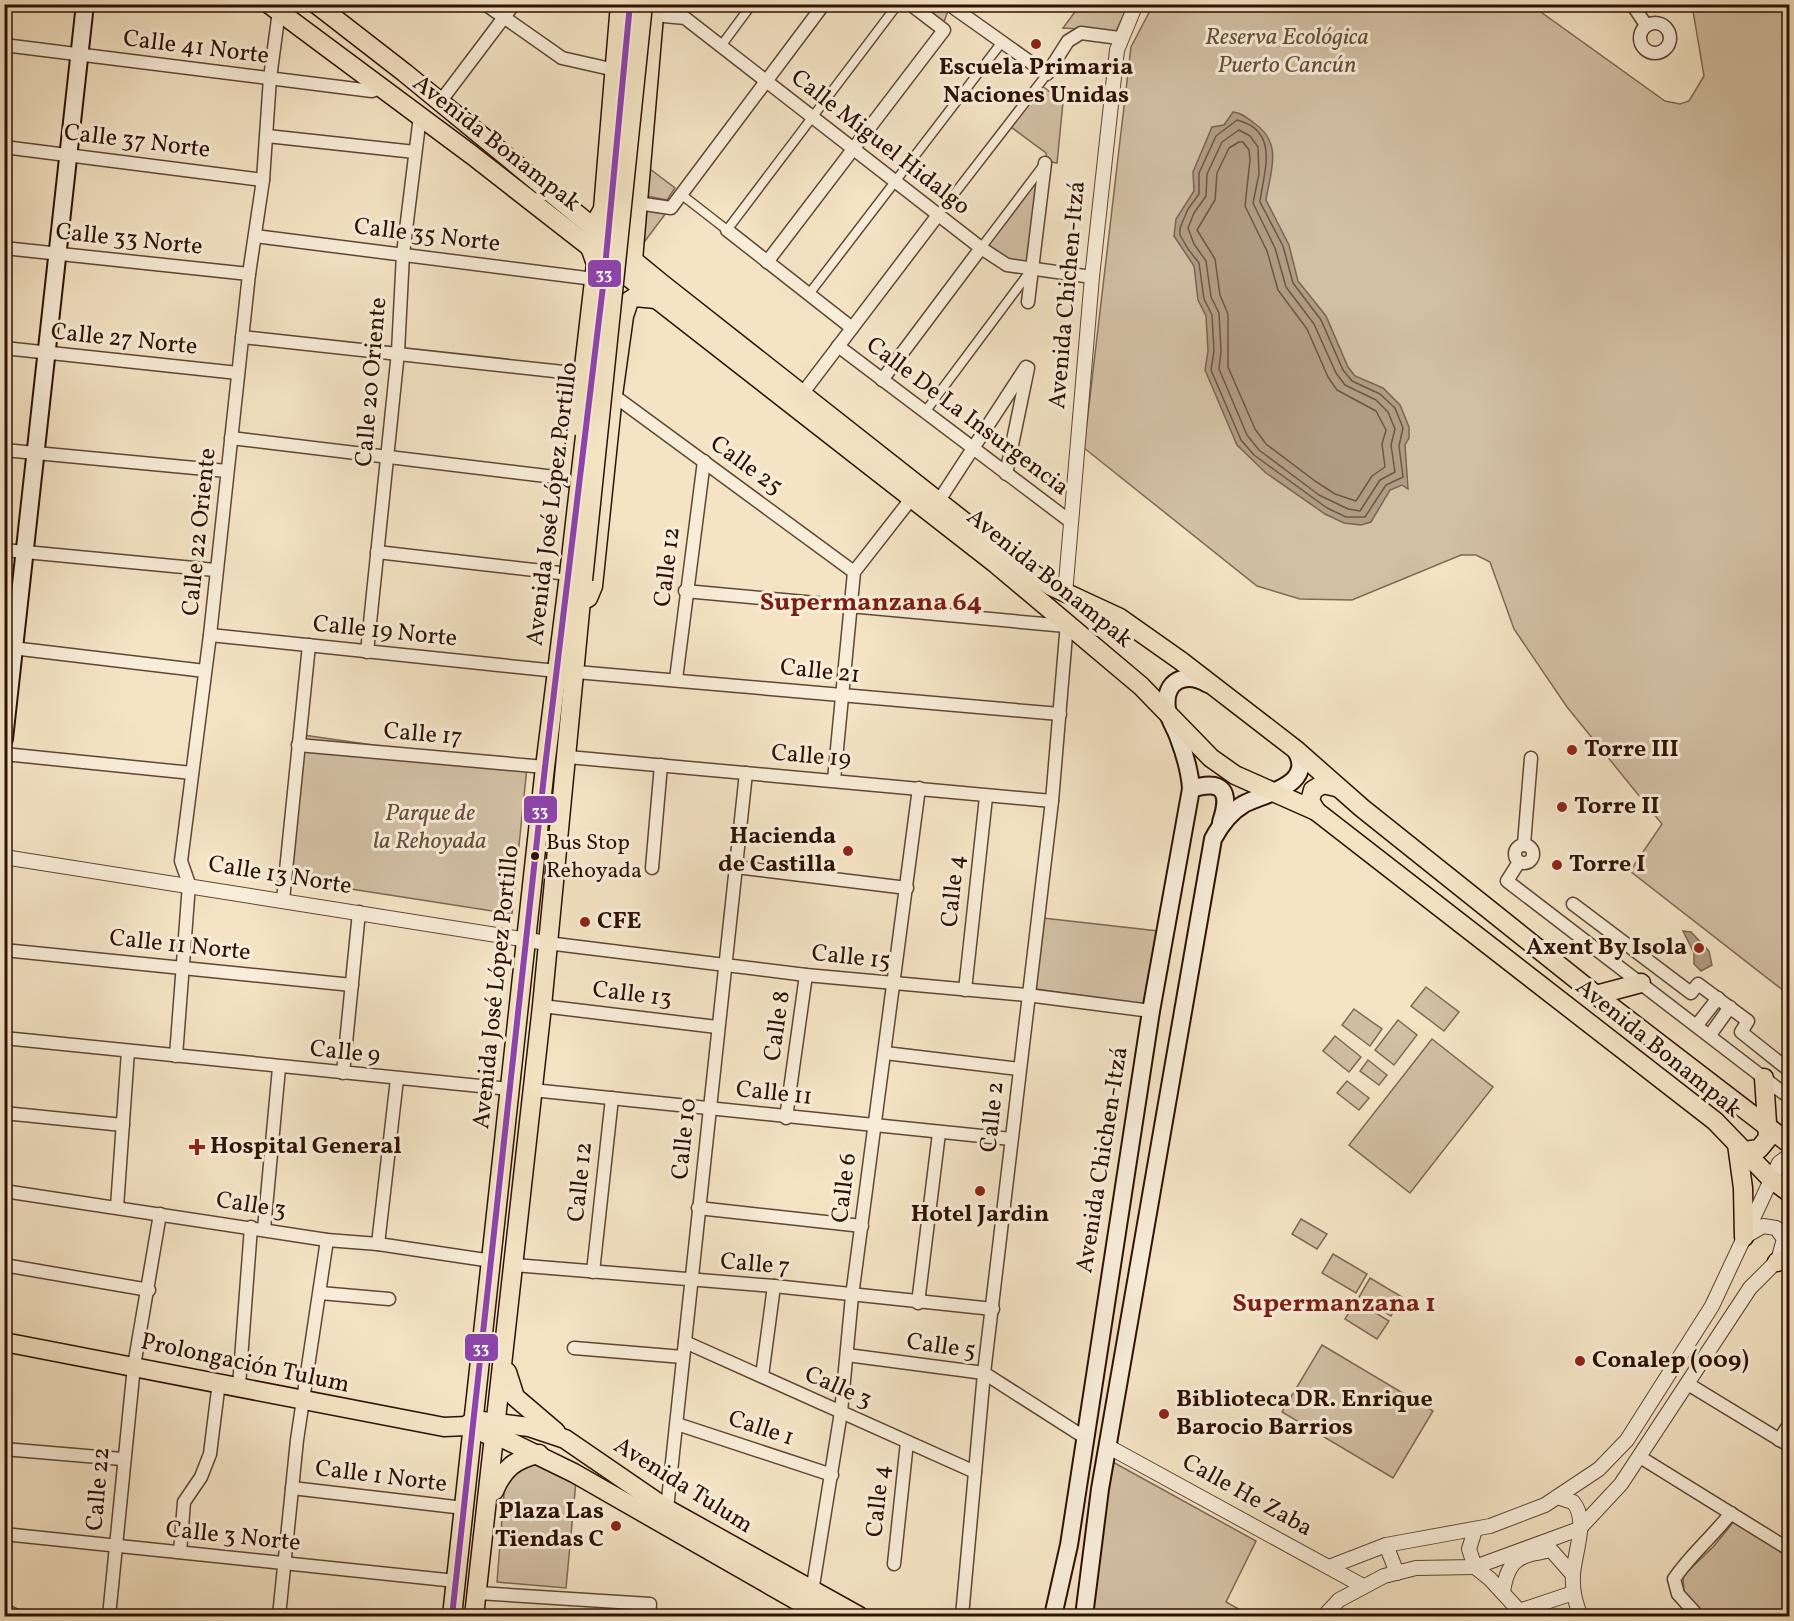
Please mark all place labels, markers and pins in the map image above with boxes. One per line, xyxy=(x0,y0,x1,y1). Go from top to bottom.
marker: Escuela Primaria Naciones Unidas xyxy=(1029,37,1043,51)
place label: Escuela Primaria Naciones Unidas xyxy=(939,51,1133,113)
place label: Torre III xyxy=(1584,733,1679,767)
marker: Torre III xyxy=(1565,743,1579,757)
place label: Torre II xyxy=(1574,790,1659,824)
marker: Torre II xyxy=(1555,800,1569,814)
place label: Hacienda de Castilla xyxy=(718,820,836,882)
place label: Bus Stop Rehoyada xyxy=(546,828,642,887)
marker: Hacienda de Castilla xyxy=(841,844,855,858)
place label: Torre I xyxy=(1569,848,1645,882)
marker: Bus Stop Rehoyada xyxy=(529,850,541,862)
marker: Torre I xyxy=(1550,858,1564,872)
place label: CFE xyxy=(597,905,642,939)
marker: CFE xyxy=(578,915,592,929)
place label: Axent By Isola xyxy=(1526,931,1687,965)
marker: Axent By Isola xyxy=(1692,941,1706,955)
place label: Hospital General xyxy=(210,1130,402,1164)
marker: Hospital General xyxy=(188,1138,206,1156)
marker: Hotel Jardin xyxy=(973,1184,987,1198)
place label: Hotel Jardin xyxy=(911,1198,1050,1232)
place label: Conalep (009) xyxy=(1592,1344,1749,1378)
marker: Conalep (009) xyxy=(1573,1354,1587,1368)
place label: Biblioteca DR. Enrique Barocio Barrios xyxy=(1176,1383,1433,1445)
marker: Biblioteca DR. Enrique Barocio Barrios xyxy=(1157,1407,1171,1421)
place label: Plaza Las Tiendas C xyxy=(495,1495,604,1557)
marker: Plaza Las Tiendas C xyxy=(609,1519,623,1533)

